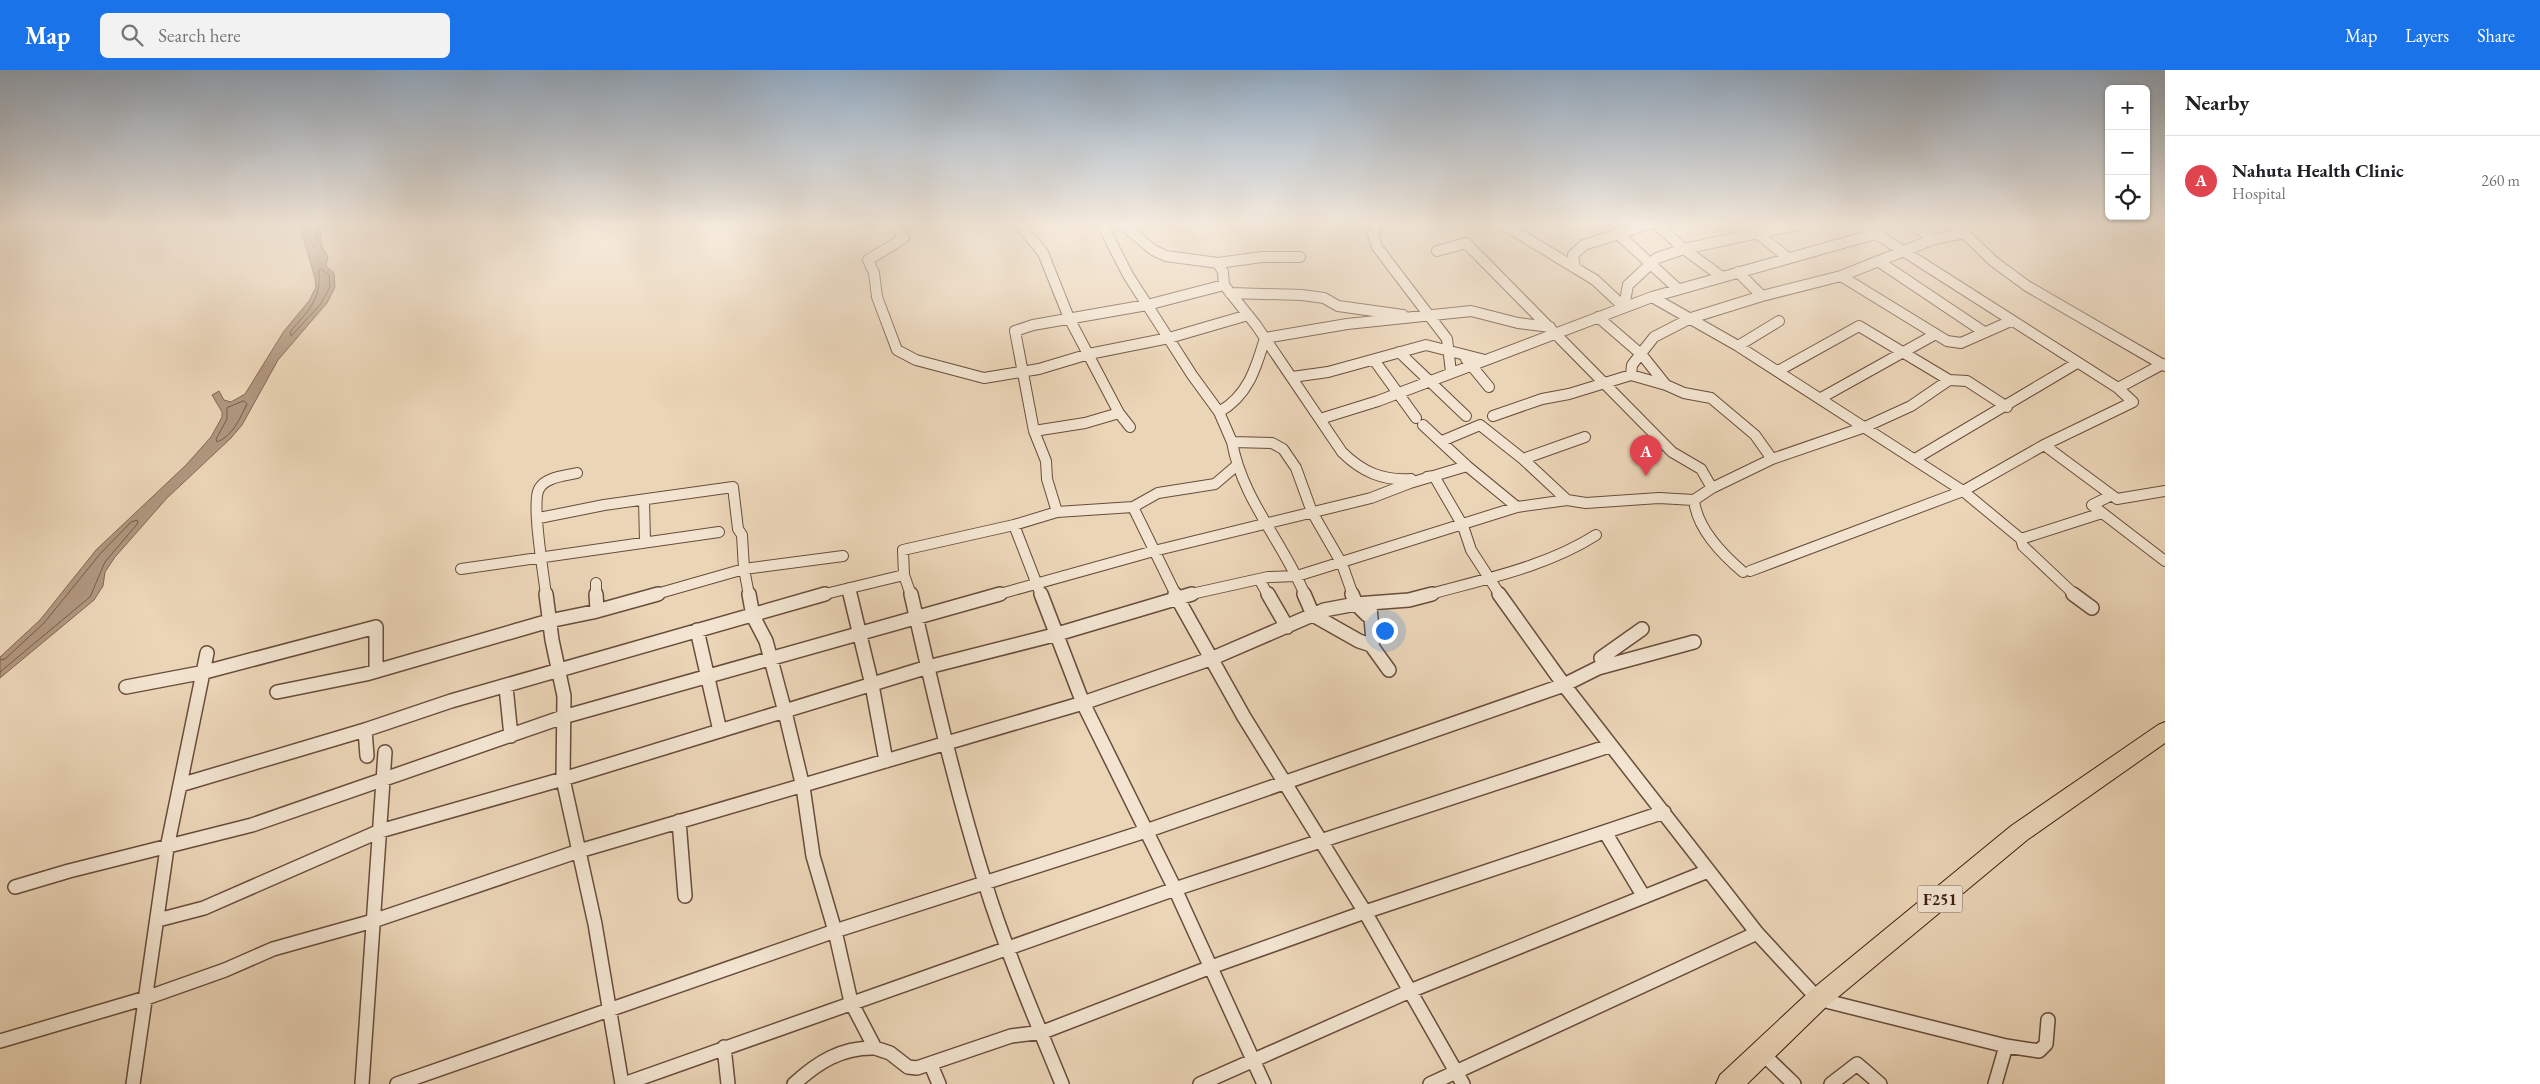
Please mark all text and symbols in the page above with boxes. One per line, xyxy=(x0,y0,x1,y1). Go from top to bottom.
search box xyxy=(100,13,450,58)
text: Map xyxy=(25,20,70,51)
icon: search xyxy=(118,21,146,49)
text: Search here xyxy=(158,23,241,48)
text: Map xyxy=(2345,24,2377,47)
text: Layers xyxy=(2405,24,2449,47)
text: Share xyxy=(2477,24,2515,47)
map controls xyxy=(2105,85,2150,220)
button: + xyxy=(2105,85,2150,130)
text: Nearby xyxy=(2185,89,2249,116)
button: − xyxy=(2105,130,2150,175)
text: Nahuta Health Clinic xyxy=(2232,158,2404,183)
text: A xyxy=(2195,170,2207,191)
text: 260 m xyxy=(2481,170,2520,191)
button: locate xyxy=(2105,175,2150,220)
text: Hospital xyxy=(2232,183,2286,204)
pin: A xyxy=(1630,435,1662,476)
your location xyxy=(1372,618,1398,644)
road number: F251 xyxy=(1918,886,1962,912)

